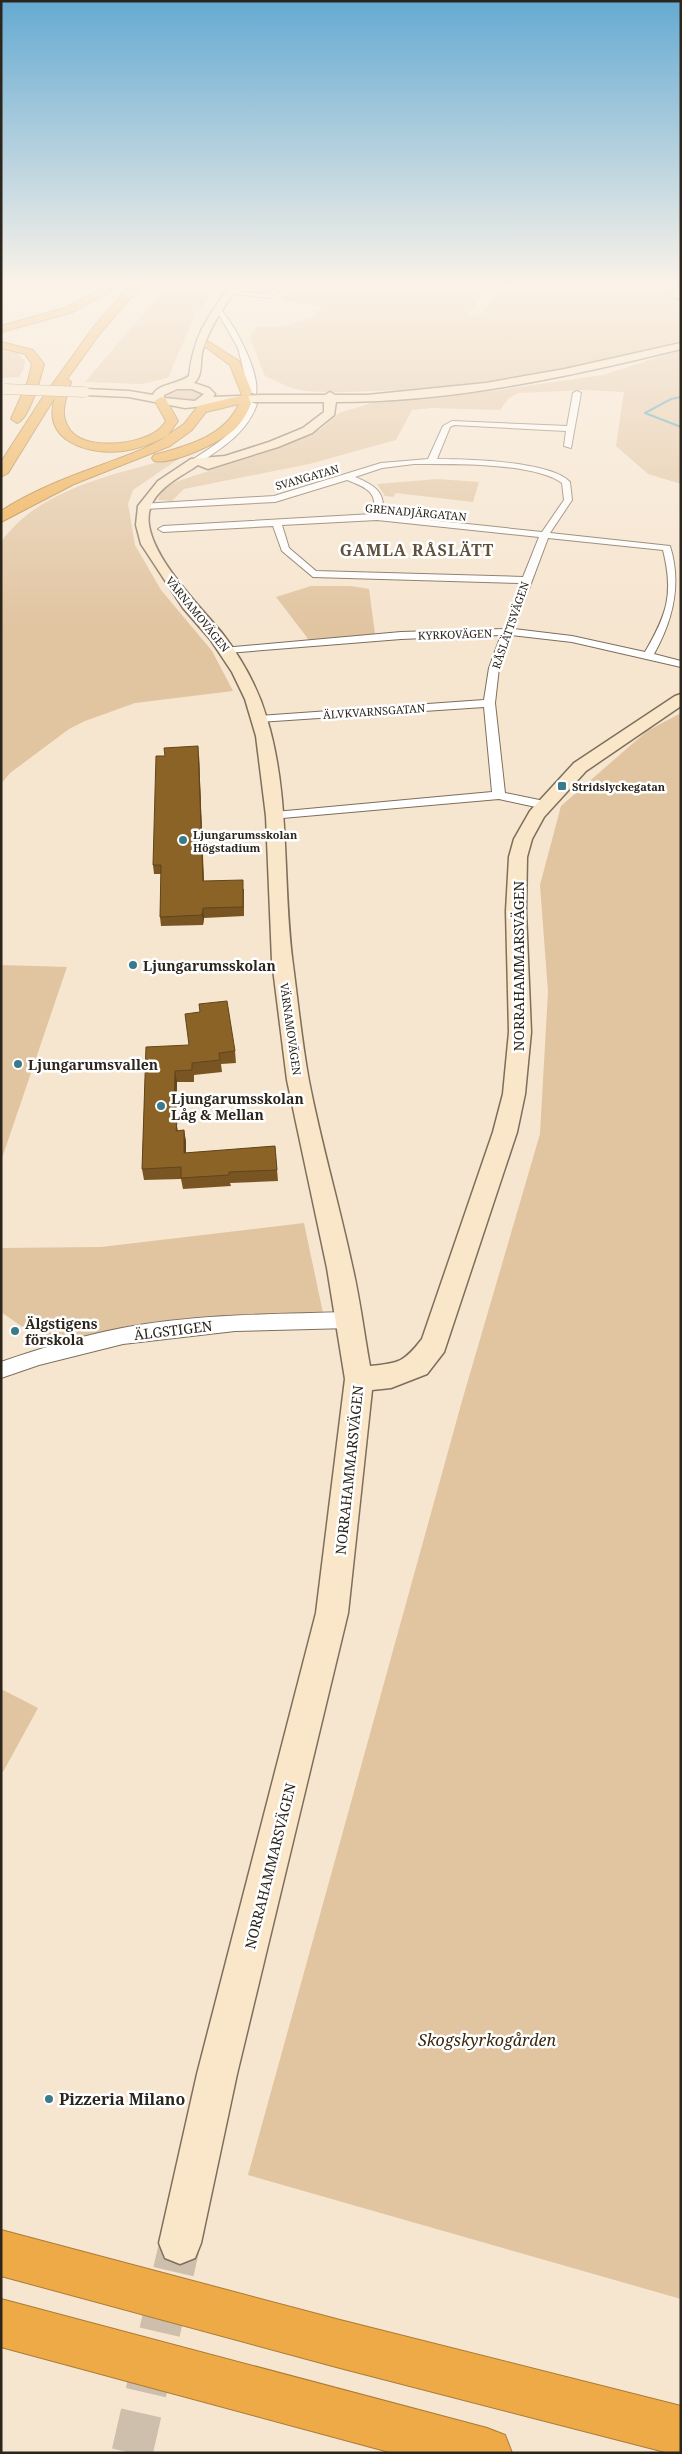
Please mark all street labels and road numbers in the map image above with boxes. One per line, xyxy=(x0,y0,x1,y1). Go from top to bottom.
street label: SVANGATAN xyxy=(273,461,341,493)
street label: GRENADJÄRGATAN xyxy=(365,500,468,524)
street label: VÄRNAMOVÄGEN xyxy=(163,573,234,655)
street label: RÅSLÄTTSVÄGEN xyxy=(488,579,532,671)
street label: KYRKOVÄGEN xyxy=(418,625,493,643)
street label: ÄLVKVARNSGATAN xyxy=(322,700,426,722)
street label: NORRAHAMMARSVÄGEN xyxy=(509,881,528,1051)
street label: VÄRNAMOVÄGEN xyxy=(277,982,305,1077)
street label: ÄLGSTIGEN xyxy=(133,1316,214,1344)
street label: NORRAHAMMARSVÄGEN xyxy=(331,1384,367,1556)
street label: NORRAHAMMARSVÄGEN xyxy=(240,1781,300,1951)

